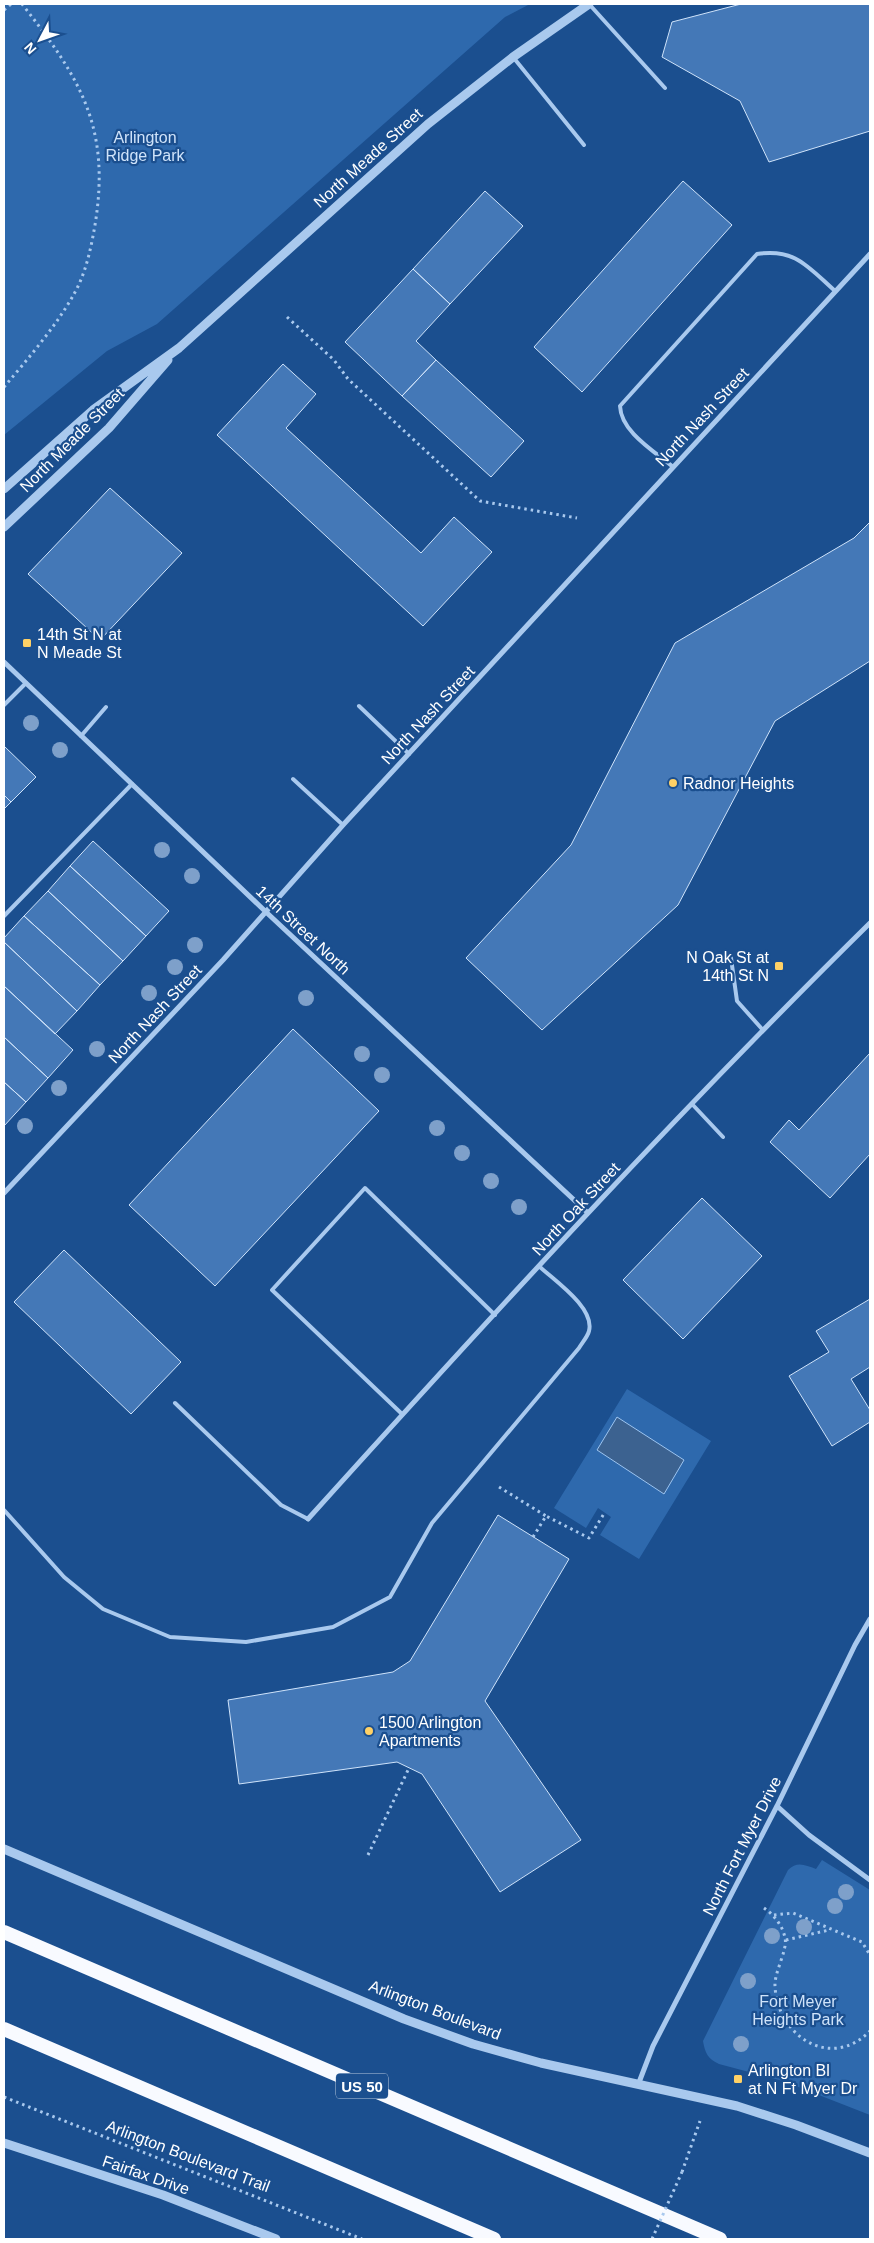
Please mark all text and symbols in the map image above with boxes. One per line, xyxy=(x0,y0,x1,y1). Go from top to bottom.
north arrow xyxy=(15,15,65,65)
text: N xyxy=(21,39,40,58)
street label: North Meade Street xyxy=(310,105,426,211)
park label: Arlington Ridge Park xyxy=(105,129,186,164)
street label: North Nash Street xyxy=(652,364,752,470)
street label: North Meade Street xyxy=(17,384,128,495)
place label: 14th St N at N Meade St xyxy=(37,626,122,661)
marker: 14th St N at N Meade St xyxy=(21,637,33,649)
street label: North Nash Street xyxy=(378,662,478,768)
place label: Radnor Heights xyxy=(683,775,794,792)
marker: Radnor Heights xyxy=(667,777,679,789)
street label: 14th Street North xyxy=(253,882,353,978)
place label: N Oak St at 14th St N xyxy=(686,949,770,984)
marker: N Oak St at 14th St N xyxy=(773,960,785,972)
street label: North Nash Street xyxy=(105,961,205,1067)
street label: North Oak Street xyxy=(529,1159,624,1259)
place label: 1500 Arlington Apartments xyxy=(379,1714,481,1749)
marker: 1500 Arlington Apartments xyxy=(363,1725,375,1737)
street label: North Fort Myer Drive xyxy=(700,1774,785,1918)
street label: Arlington Boulevard xyxy=(367,1977,503,2043)
park label: Fort Meyer Heights Park xyxy=(752,1993,845,2028)
place label: Arlington Bl at N Ft Myer Dr xyxy=(748,2062,858,2097)
marker: Arlington Bl at N Ft Myer Dr xyxy=(732,2073,744,2085)
road number: US 50 xyxy=(336,2074,388,2098)
street label: Arlington Boulevard Trail xyxy=(104,2117,272,2195)
street label: Fairfax Drive xyxy=(100,2152,192,2198)

